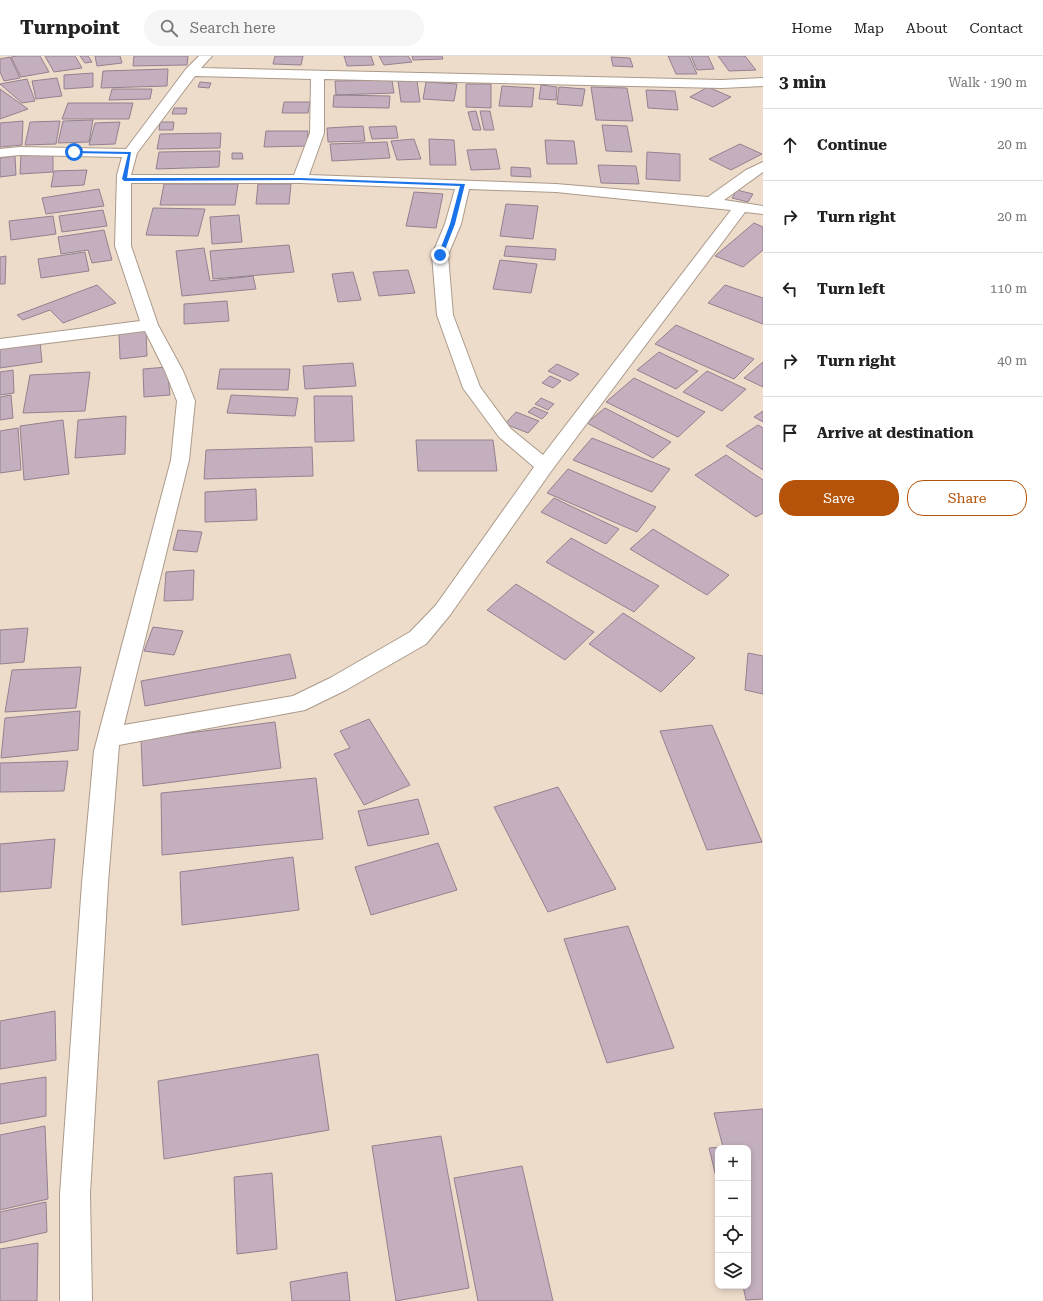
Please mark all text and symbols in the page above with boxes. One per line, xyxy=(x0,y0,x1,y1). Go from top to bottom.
search box xyxy=(144,10,424,46)
text: Turnpoint xyxy=(20,16,120,39)
icon: search xyxy=(158,17,180,39)
text: Search here xyxy=(190,19,276,37)
text: Home xyxy=(791,20,832,36)
text: Map xyxy=(854,20,884,36)
text: About xyxy=(906,20,948,36)
text: Contact xyxy=(970,20,1023,36)
text: 3 min xyxy=(779,72,826,92)
text: Walk · 190 m xyxy=(948,75,1027,90)
icon: ahead xyxy=(779,134,801,156)
text: Continue xyxy=(817,136,887,154)
text: 20 m xyxy=(997,137,1027,152)
route start xyxy=(65,143,83,161)
icon: right xyxy=(779,206,801,228)
text: Turn right xyxy=(817,208,896,226)
text: 20 m xyxy=(997,209,1027,224)
route end xyxy=(431,246,449,264)
icon: left xyxy=(779,278,801,300)
text: Turn left xyxy=(817,280,885,298)
text: 110 m xyxy=(990,281,1027,296)
icon: right xyxy=(779,350,801,372)
text: Turn right xyxy=(817,352,896,370)
text: 40 m xyxy=(997,353,1027,368)
icon: arrive xyxy=(779,422,801,444)
text: Arrive at destination xyxy=(817,424,973,442)
button: Save xyxy=(779,480,899,516)
button: Share xyxy=(907,480,1027,516)
map controls xyxy=(715,1145,751,1289)
button: + xyxy=(715,1145,751,1181)
button: − xyxy=(715,1181,751,1217)
button: locate xyxy=(715,1217,751,1253)
button: layers xyxy=(715,1253,751,1289)

